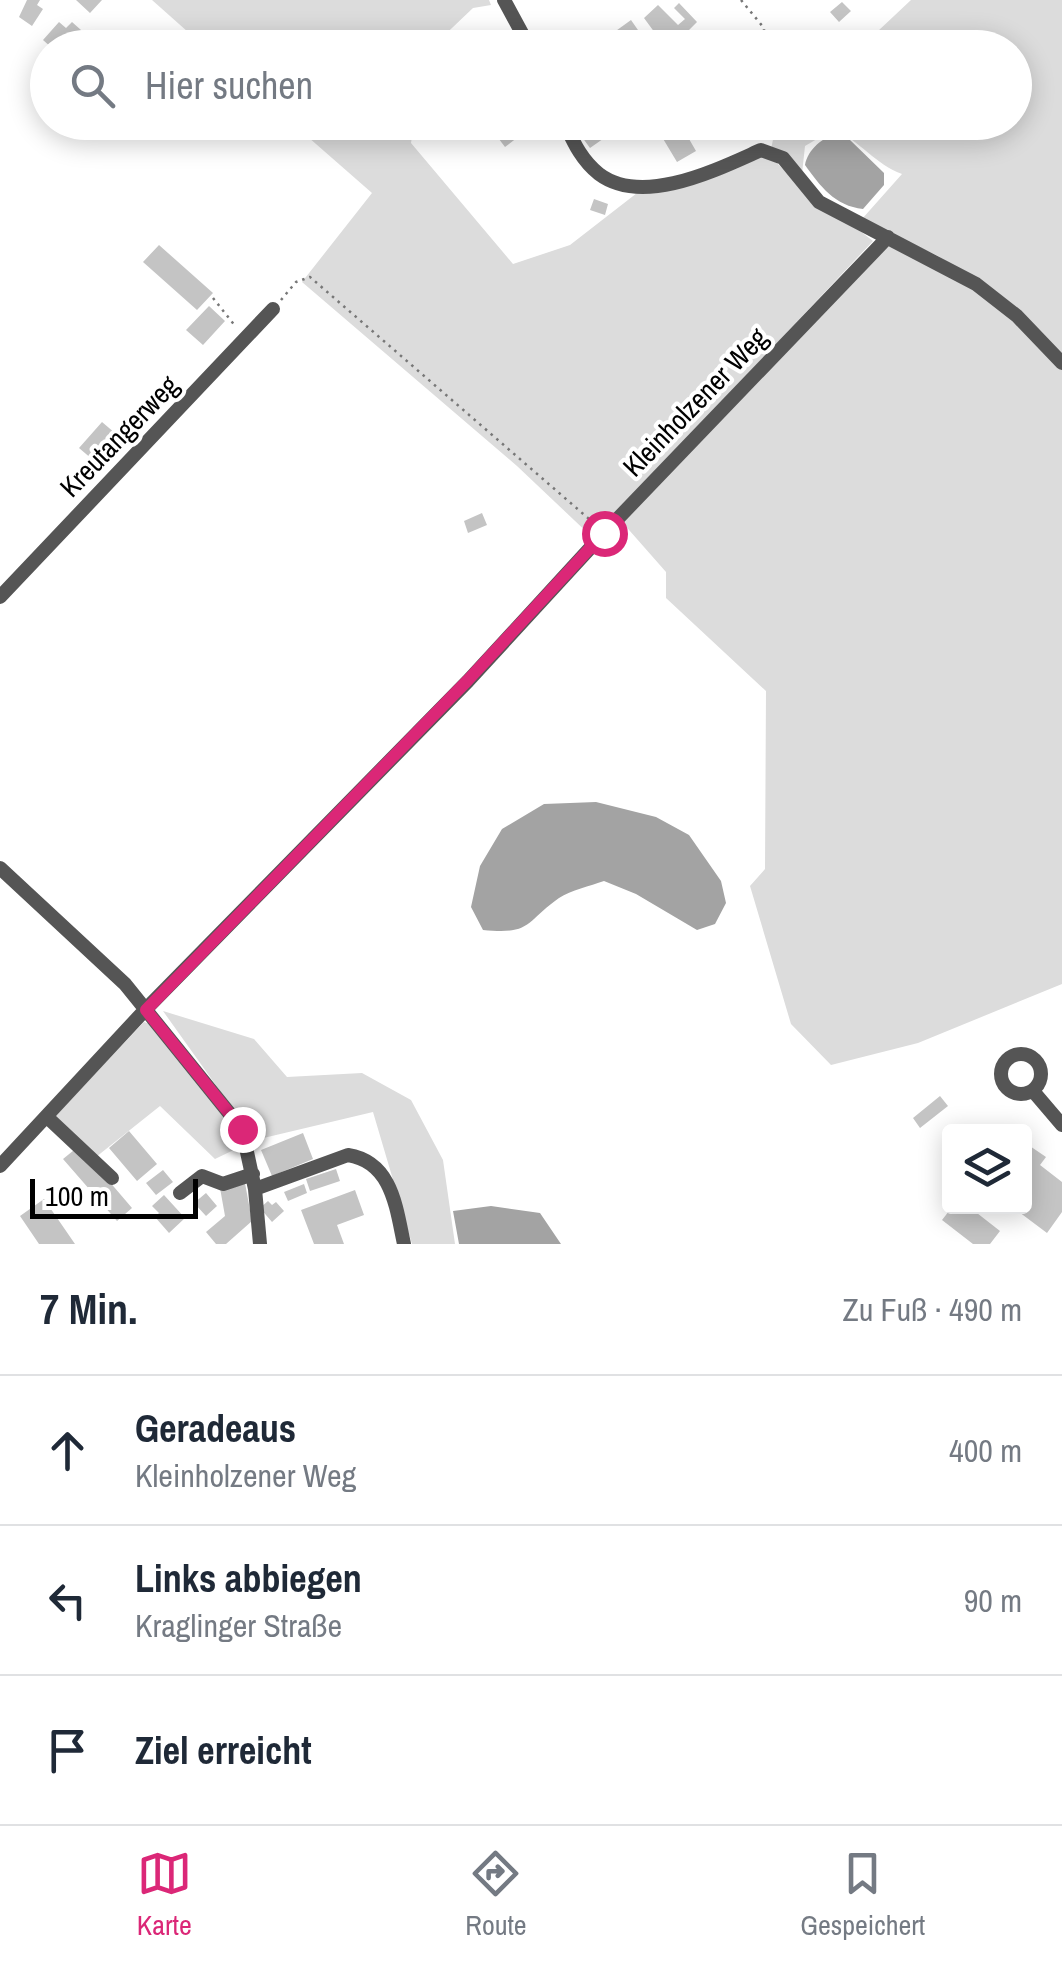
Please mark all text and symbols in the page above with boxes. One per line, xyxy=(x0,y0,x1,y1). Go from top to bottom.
search box xyxy=(30,30,1032,140)
icon: search xyxy=(65,58,120,113)
text: Hier suchen xyxy=(145,60,313,111)
street label: Kleinholzener Weg xyxy=(614,319,776,485)
street label: Kreutangerweg xyxy=(51,367,187,505)
route start xyxy=(582,511,628,557)
route end xyxy=(220,1107,266,1153)
map controls xyxy=(942,1124,1032,1214)
button: layers xyxy=(942,1124,1032,1214)
scale bar xyxy=(30,1174,198,1218)
text: 100 m xyxy=(45,1177,109,1215)
text: 7 Min. xyxy=(40,1281,138,1337)
text: Zu Fuß · 490 m xyxy=(843,1288,1022,1331)
text: Geradeaus xyxy=(135,1403,296,1454)
icon: ahead xyxy=(40,1423,95,1478)
text: 400 m xyxy=(949,1429,1022,1472)
text: Kleinholzener Weg xyxy=(135,1454,356,1497)
text: Links abbiegen xyxy=(135,1553,362,1604)
icon: left xyxy=(40,1573,95,1628)
text: 90 m xyxy=(964,1579,1022,1622)
text: Kraglinger Straße xyxy=(135,1604,342,1647)
icon: arrive xyxy=(40,1723,95,1778)
text: Ziel erreicht xyxy=(135,1725,312,1776)
tab: Karte xyxy=(137,1846,192,1944)
tab: Route xyxy=(465,1846,527,1944)
tab: Gespeichert xyxy=(800,1846,925,1944)

